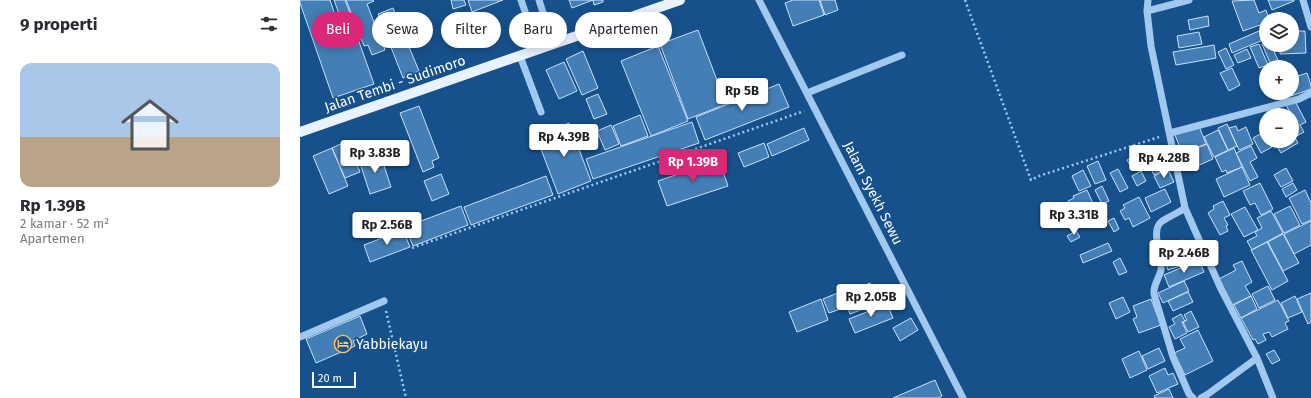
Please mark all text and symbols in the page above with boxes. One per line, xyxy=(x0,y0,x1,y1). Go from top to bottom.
chip: Beli xyxy=(312,12,364,48)
chip: Sewa xyxy=(372,12,433,48)
chip: Filter xyxy=(441,12,501,48)
chip: Baru xyxy=(509,12,567,48)
chip: Apartemen xyxy=(575,12,672,48)
map controls xyxy=(1259,12,1299,148)
button: layers xyxy=(1259,12,1299,52)
icon: filters xyxy=(258,13,280,35)
text: 9 properti xyxy=(20,14,98,35)
street label: Jalan Tembi - Sudimoro xyxy=(322,52,468,116)
button: + xyxy=(1259,60,1299,100)
pin: Rp 5B xyxy=(714,78,770,112)
text: Rp 5B xyxy=(725,83,759,98)
icon: home xyxy=(114,89,186,161)
button: − xyxy=(1259,108,1299,148)
pin: Rp 4.39B xyxy=(523,124,605,158)
text: Rp 4.39B xyxy=(538,129,590,144)
street label: Jalam Syekh Sewu xyxy=(840,139,906,247)
pin: Rp 3.83B xyxy=(334,140,416,174)
text: Rp 3.83B xyxy=(349,145,401,160)
pin: Rp 4.28B xyxy=(1123,145,1205,179)
pin: Rp 1.39B xyxy=(652,149,734,183)
text: Rp 4.28B xyxy=(1138,150,1190,165)
text: Rp 1.39B xyxy=(668,154,718,169)
text: Rp 1.39B xyxy=(20,195,86,216)
pin: Rp 3.31B xyxy=(1033,202,1115,236)
text: Rp 3.31B xyxy=(1049,207,1099,222)
pin: Rp 2.56B xyxy=(346,212,428,246)
text: 2 kamar · 52 m² xyxy=(20,216,109,231)
text: Rp 2.56B xyxy=(361,217,413,232)
text: Apartemen xyxy=(20,231,85,246)
pin: Rp 2.46B xyxy=(1143,240,1225,274)
text: Rp 2.46B xyxy=(1158,245,1210,260)
pin: Rp 2.05B xyxy=(830,284,912,318)
text: Rp 2.05B xyxy=(845,289,897,304)
hotel icon: Yabbiekayu xyxy=(333,334,353,354)
place label: Yabbiekayu xyxy=(356,336,428,353)
scale bar xyxy=(312,370,356,389)
text: 20 m xyxy=(318,372,342,385)

